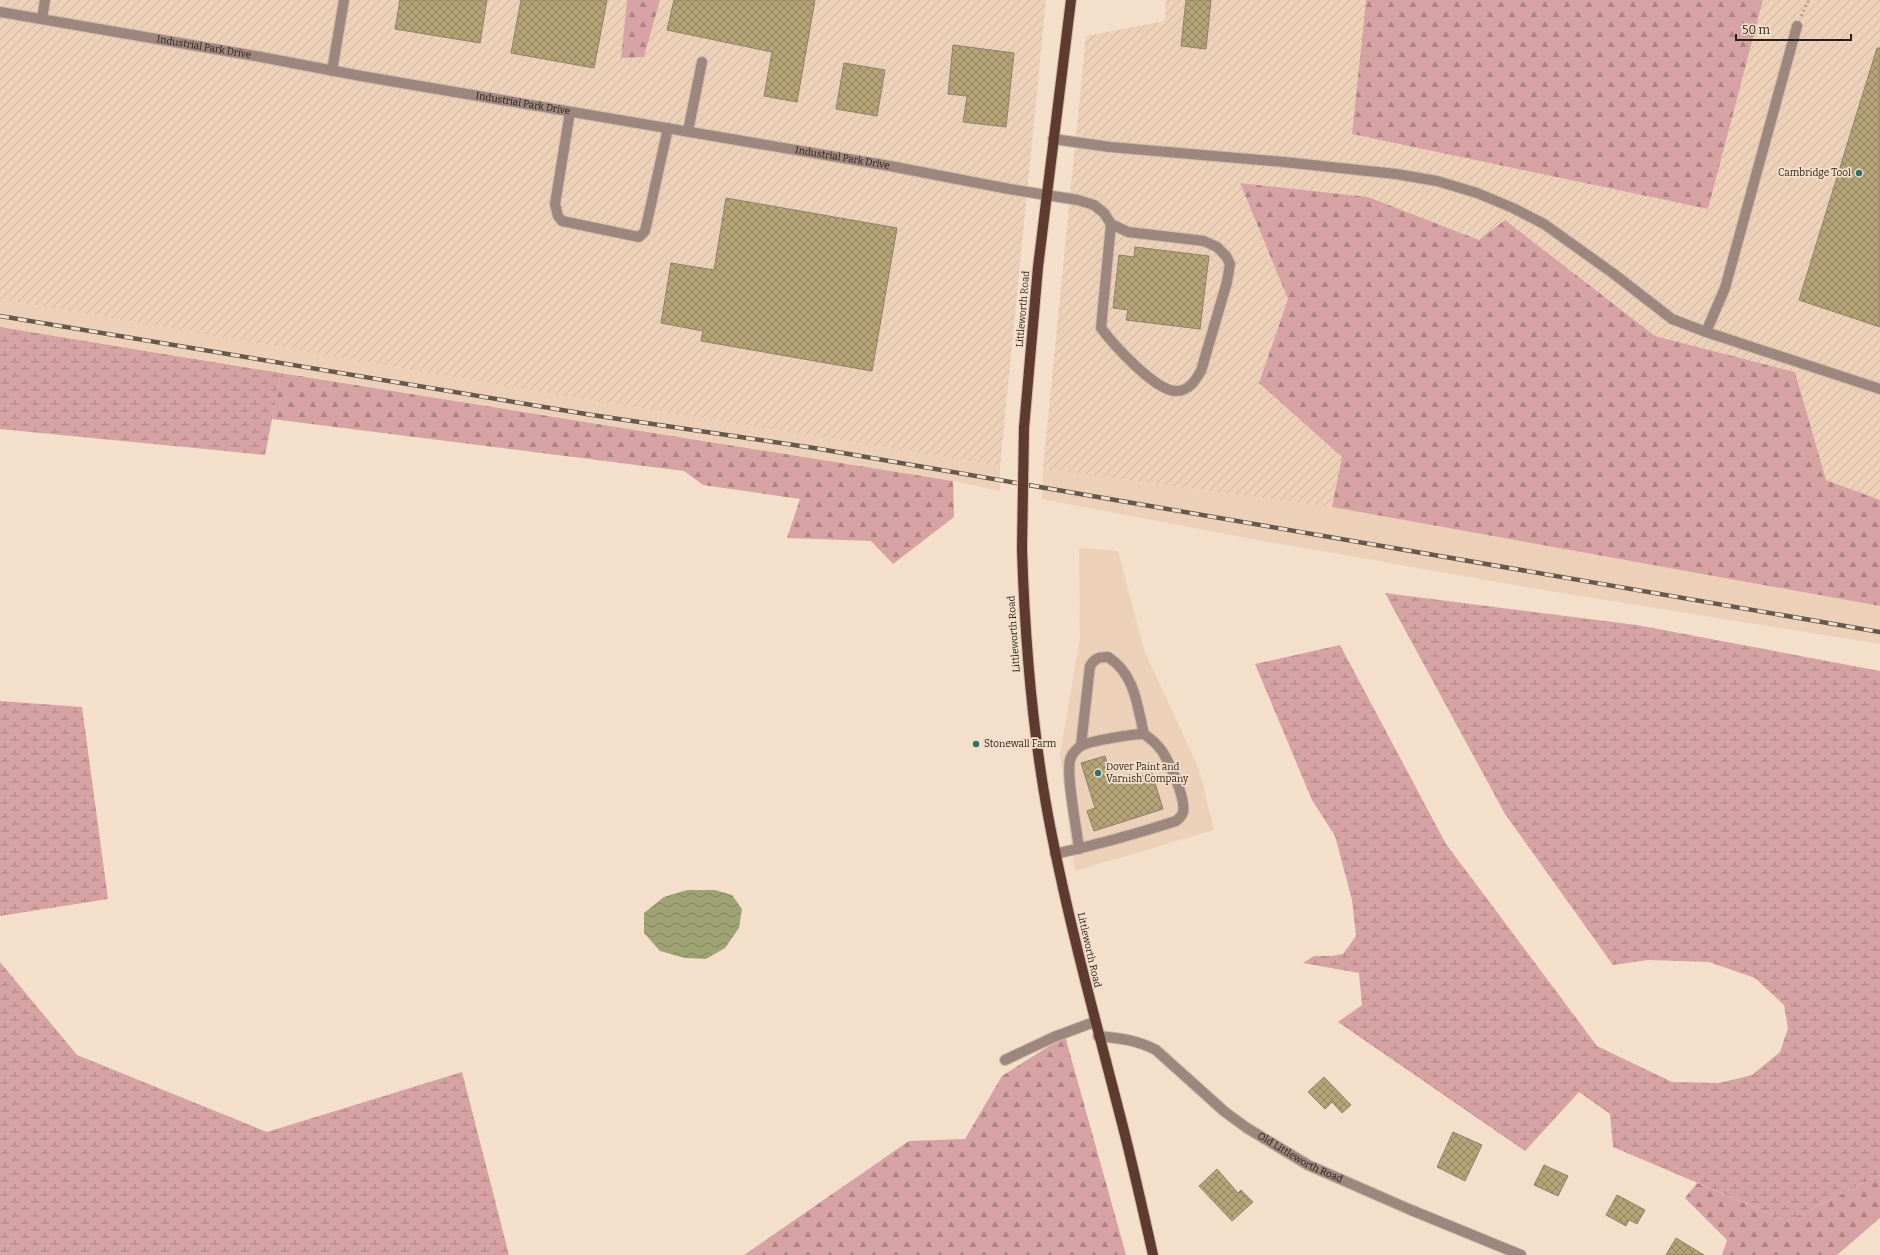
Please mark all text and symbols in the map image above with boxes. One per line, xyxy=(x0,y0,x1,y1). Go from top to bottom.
scale bar xyxy=(1736,16,1851,42)
text: 50 m xyxy=(1742,23,1771,37)
street label: Industrial Park Drive xyxy=(156,33,252,61)
street label: Industrial Park Drive xyxy=(475,90,571,118)
street label: Industrial Park Drive xyxy=(794,144,891,172)
place label: Cambridge Tool xyxy=(1778,167,1851,179)
marker: Cambridge Tool xyxy=(1854,168,1864,178)
street label: Littleworth Road xyxy=(1014,270,1032,348)
street label: Littleworth Road xyxy=(1005,595,1023,673)
place label: Stonewall Farm xyxy=(984,738,1057,750)
marker: Stonewall Farm xyxy=(971,739,981,749)
place label: Dover Paint and Varnish Company xyxy=(1106,761,1189,785)
marker: Dover Paint and Varnish Company xyxy=(1093,768,1103,778)
street label: Littleworth Road xyxy=(1075,911,1104,989)
street label: Old Littleworth Road xyxy=(1255,1130,1345,1185)

